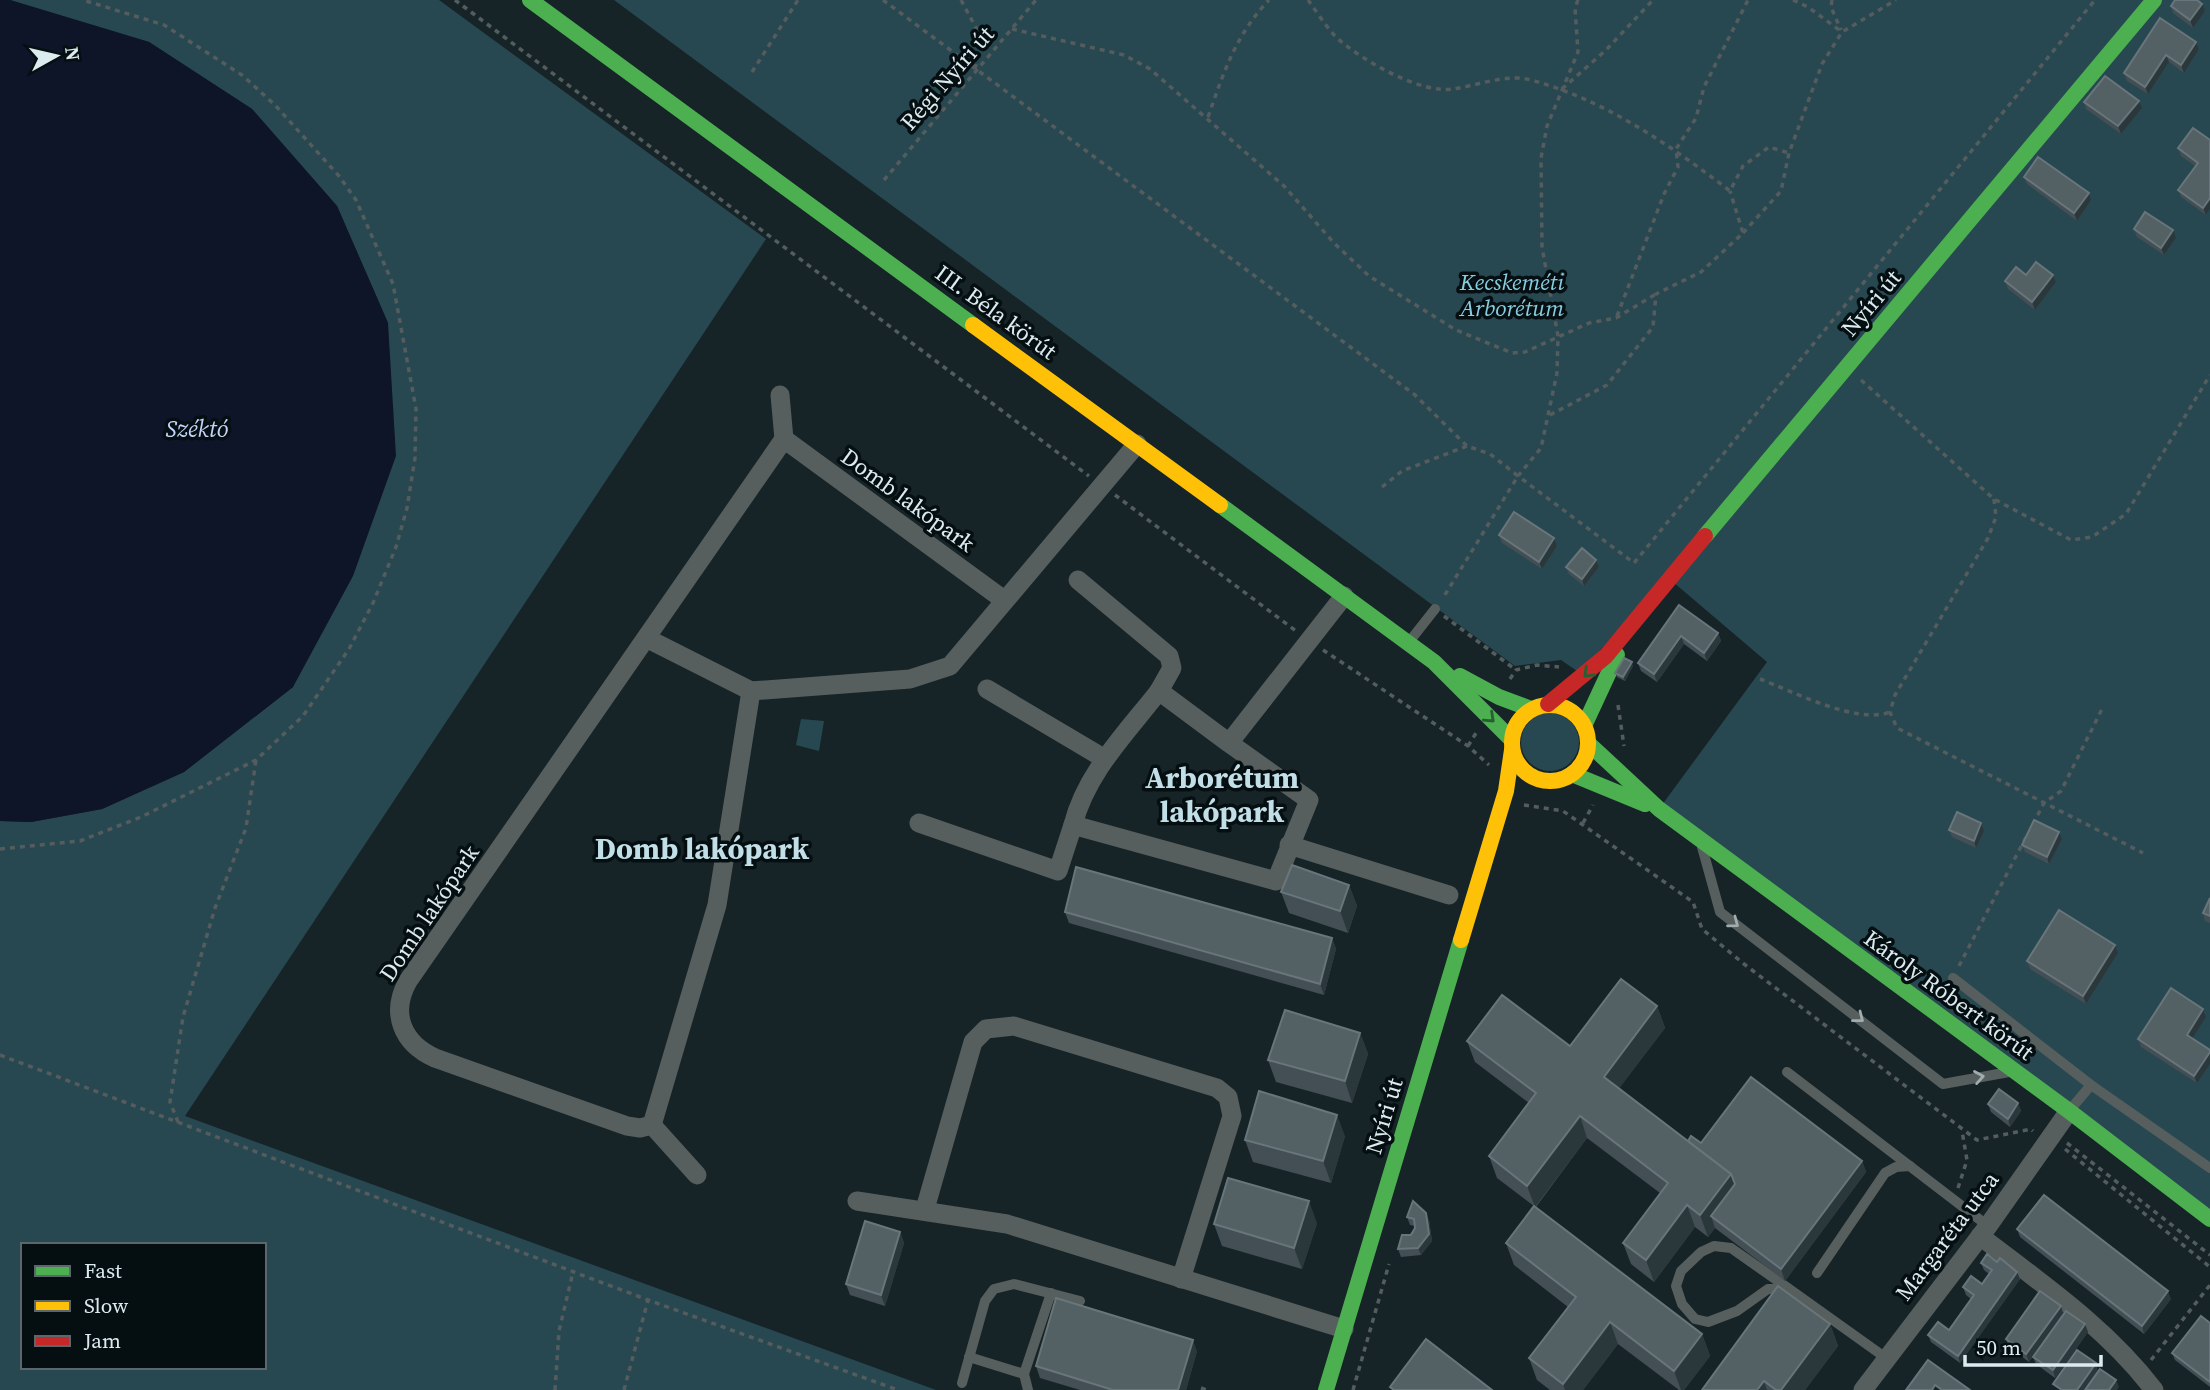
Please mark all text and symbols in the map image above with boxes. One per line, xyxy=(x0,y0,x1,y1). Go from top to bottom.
street label: Régi Nyíri út xyxy=(893,19,1002,137)
north arrow xyxy=(21,21,91,91)
text: N xyxy=(59,45,87,62)
street label: III. Béla körút xyxy=(929,257,1064,367)
street label: Nyíri út xyxy=(1834,262,1909,343)
park label: Kecskeméti Arborétum xyxy=(1458,266,1564,324)
water label: Széktó xyxy=(166,412,229,445)
street label: Domb lakópark xyxy=(835,441,982,560)
one-way arrow xyxy=(1584,665,1597,678)
one-way arrow xyxy=(1482,709,1495,722)
district label: Arborétum lakópark xyxy=(1145,757,1299,832)
district label: Domb lakópark xyxy=(595,828,809,869)
street label: Domb lakópark xyxy=(371,838,487,988)
one-way arrow xyxy=(1727,914,1739,927)
street label: Károly Róbert körút xyxy=(1858,922,2041,1068)
one-way arrow xyxy=(1851,1009,1863,1022)
one-way arrow xyxy=(1973,1070,1984,1085)
street label: Nyíri út xyxy=(1357,1074,1411,1158)
street label: Margaréta utca xyxy=(1888,1165,2006,1307)
legend xyxy=(21,1243,266,1369)
text: Fast xyxy=(84,1256,122,1285)
text: Slow xyxy=(84,1291,128,1320)
scale bar xyxy=(1965,1324,2102,1368)
text: Jam xyxy=(83,1326,121,1355)
text: 50 m xyxy=(1976,1333,2021,1362)

